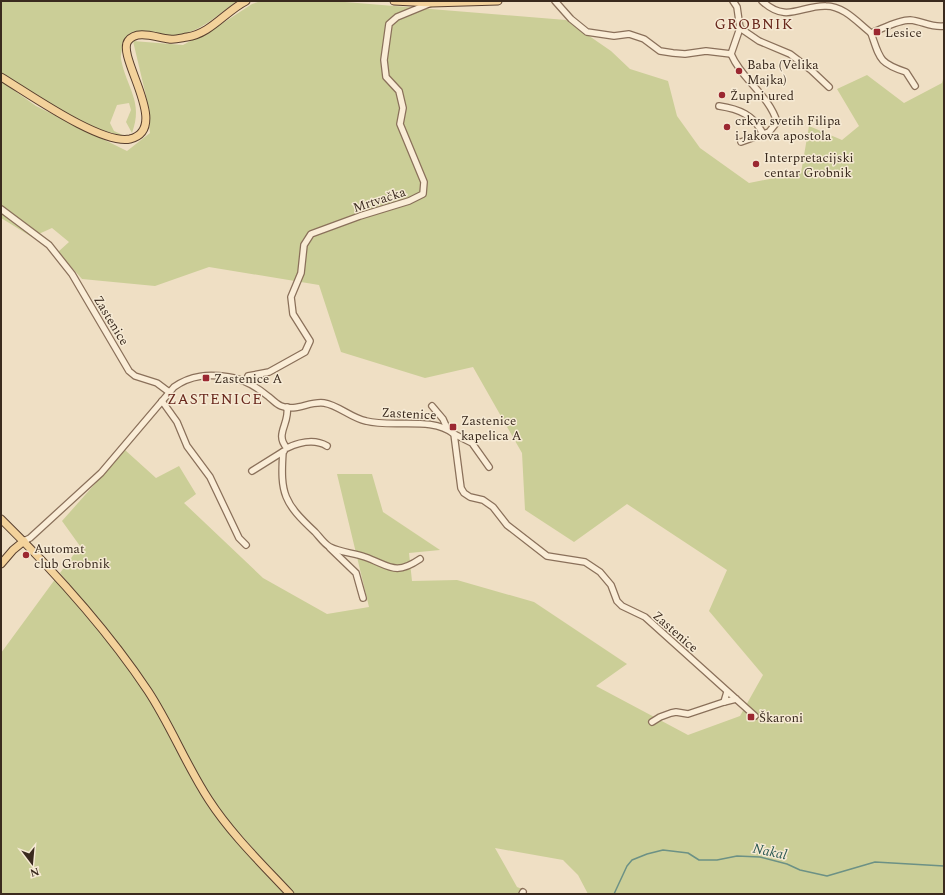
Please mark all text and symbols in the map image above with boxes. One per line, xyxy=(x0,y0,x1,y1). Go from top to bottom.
district label: GROBNIK xyxy=(715,13,793,36)
place label: Lesice xyxy=(885,23,922,43)
marker: Lesice xyxy=(872,27,882,37)
place label: Baba (Velika Majka) xyxy=(747,55,819,90)
marker: Baba (Velika Majka) xyxy=(734,66,744,76)
place label: Župni ured xyxy=(730,86,794,106)
marker: Župni ured xyxy=(717,90,727,100)
place label: crkva svetih Filipa i Jakova apostola xyxy=(735,111,841,146)
marker: crkva svetih Filipa i Jakova apostola xyxy=(722,122,732,132)
place label: Interpretacijski centar Grobnik xyxy=(764,148,854,183)
marker: Interpretacijski centar Grobnik xyxy=(751,159,761,169)
street label: Mrtvačka xyxy=(350,182,409,218)
street label: Zastenice xyxy=(88,292,134,349)
place label: Zastenice A xyxy=(214,369,282,389)
marker: Zastenice A xyxy=(201,373,211,383)
district label: ZASTENICE xyxy=(167,388,263,411)
street label: Zastenice xyxy=(381,403,437,425)
place label: Zastenice kapelica A xyxy=(461,411,522,446)
marker: Zastenice kapelica A xyxy=(448,422,458,432)
place label: Automat club Grobnik xyxy=(34,539,110,574)
marker: Automat club Grobnik xyxy=(21,550,31,560)
street label: Zastenice xyxy=(648,606,703,657)
place label: Škaroni xyxy=(759,708,803,728)
marker: Škaroni xyxy=(746,712,756,722)
water label: Nakal xyxy=(751,838,789,865)
north arrow xyxy=(12,843,52,883)
text: N xyxy=(28,863,41,882)

